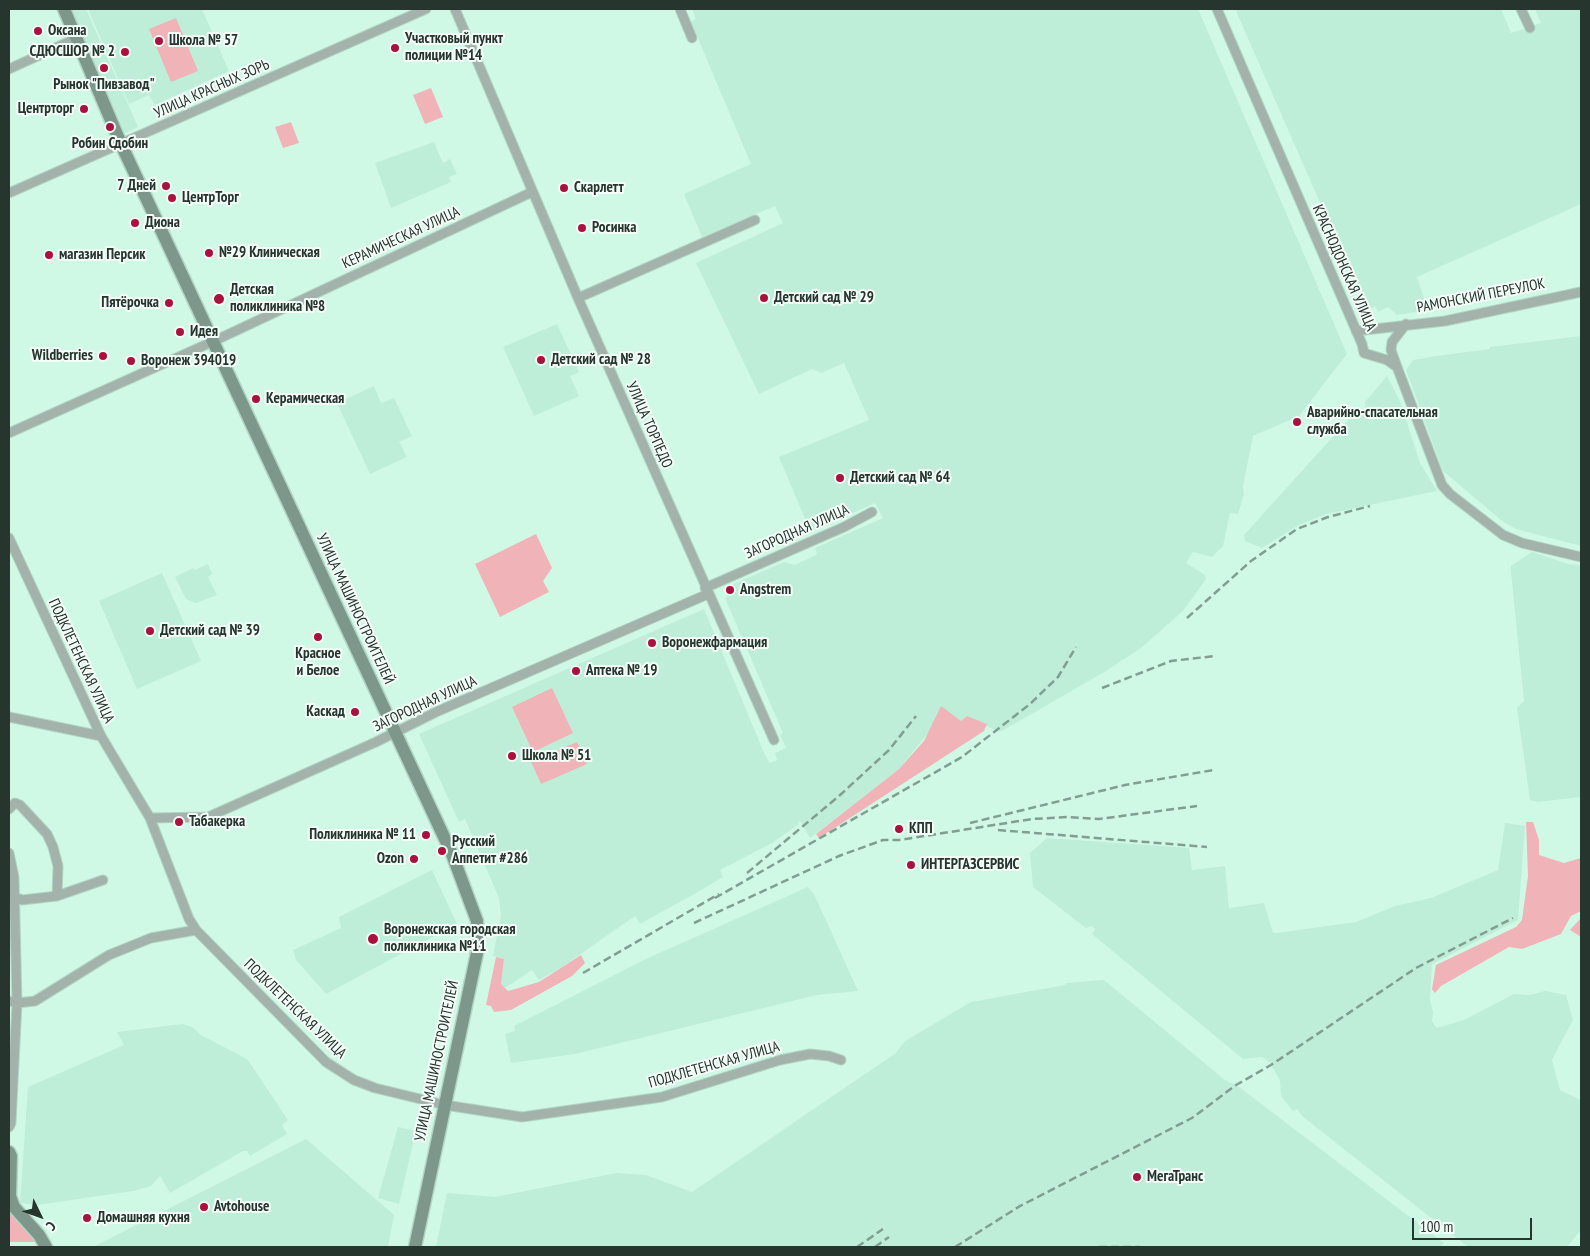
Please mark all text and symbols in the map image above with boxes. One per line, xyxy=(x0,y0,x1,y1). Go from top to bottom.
place label: Оксана xyxy=(48,22,87,40)
marker: Оксана xyxy=(32,25,44,37)
place label: Участковый пункт полиции №14 xyxy=(405,30,503,65)
place label: Школа № 57 xyxy=(169,32,238,50)
marker: Школа № 57 xyxy=(153,35,165,47)
marker: Участковый пункт полиции №14 xyxy=(389,42,401,54)
place label: СДЮСШОР № 2 xyxy=(29,43,115,61)
marker: СДЮСШОР № 2 xyxy=(119,46,131,58)
street label: УЛИЦА КРАСНЫХ ЗОРЬ xyxy=(152,56,272,122)
marker: Рынок "Пивзавод" xyxy=(98,62,110,74)
place label: Рынок "Пивзавод" xyxy=(53,76,155,94)
place label: Центрторг xyxy=(18,100,74,118)
marker: Центрторг xyxy=(78,103,90,115)
marker: Робин Сдобин xyxy=(104,121,116,133)
place label: Робин Сдобин xyxy=(72,135,148,153)
place label: 7 Дней xyxy=(117,177,156,195)
place label: Скарлетт xyxy=(574,179,624,197)
marker: 7 Дней xyxy=(160,180,172,192)
marker: Скарлетт xyxy=(558,182,570,194)
place label: ЦентрТорг xyxy=(182,189,239,207)
marker: ЦентрТорг xyxy=(166,192,178,204)
street label: КРАСНОДОНСКАЯ УЛИЦА xyxy=(1308,202,1380,334)
street label: КЕРАМИЧЕСКАЯ УЛИЦА xyxy=(339,203,463,273)
place label: Диона xyxy=(145,214,180,232)
marker: Диона xyxy=(129,217,141,229)
place label: Росинка xyxy=(592,219,636,237)
marker: Росинка xyxy=(576,222,588,234)
place label: №29 Клиническая xyxy=(219,244,320,262)
place label: магазин Персик xyxy=(59,246,145,264)
marker: №29 Клиническая xyxy=(203,247,215,259)
marker: магазин Персик xyxy=(43,249,55,261)
street label: РАМОНСКИЙ ПЕРЕУЛОК xyxy=(1416,275,1546,317)
place label: Детская поликлиника №8 xyxy=(230,281,325,316)
place label: Детский сад № 29 xyxy=(774,289,874,307)
marker: Детская поликлиника №8 xyxy=(212,292,226,306)
marker: Детский сад № 29 xyxy=(758,292,770,304)
place label: Пятёрочка xyxy=(101,294,159,312)
marker: Пятёрочка xyxy=(163,297,175,309)
place label: Идея xyxy=(190,323,218,341)
marker: Идея xyxy=(174,326,186,338)
place label: Wildberries xyxy=(32,347,93,365)
marker: Wildberries xyxy=(97,350,109,362)
place label: Детский сад № 28 xyxy=(551,351,651,369)
place label: Воронеж 394019 xyxy=(141,352,236,370)
marker: Детский сад № 28 xyxy=(535,354,547,366)
marker: Воронеж 394019 xyxy=(125,355,137,367)
street label: УЛИЦА ТОРПЕДО xyxy=(622,379,676,471)
place label: Керамическая xyxy=(266,390,344,408)
marker: Керамическая xyxy=(250,393,262,405)
place label: Аварийно-спасательная служба xyxy=(1307,404,1438,439)
marker: Аварийно-спасательная служба xyxy=(1291,416,1303,428)
place label: Детский сад № 64 xyxy=(850,469,950,487)
marker: Детский сад № 64 xyxy=(834,472,846,484)
street label: ЗАГОРОДНАЯ УЛИЦА xyxy=(742,501,852,563)
street label: УЛИЦА МАШИНОСТРОИТЕЛЕЙ xyxy=(312,531,398,687)
place label: Angstrem xyxy=(740,581,791,599)
marker: Angstrem xyxy=(724,584,736,596)
street label: ПОДКЛЕТЕНСКАЯ УЛИЦА xyxy=(44,596,118,726)
place label: Детский сад № 39 xyxy=(160,622,260,640)
marker: Детский сад № 39 xyxy=(144,625,156,637)
marker: Красное и Белое xyxy=(312,631,324,643)
place label: Воронежфармация xyxy=(662,634,767,652)
marker: Воронежфармация xyxy=(646,637,658,649)
place label: Красное и Белое xyxy=(295,645,341,680)
place label: Аптека № 19 xyxy=(586,662,657,680)
marker: Аптека № 19 xyxy=(570,665,582,677)
street label: ЗАГОРОДНАЯ УЛИЦА xyxy=(370,672,480,736)
place label: Каскад xyxy=(306,703,345,721)
marker: Каскад xyxy=(349,706,361,718)
place label: Школа № 51 xyxy=(522,747,591,765)
marker: Школа № 51 xyxy=(506,750,518,762)
place label: Табакерка xyxy=(189,813,245,831)
marker: Табакерка xyxy=(173,816,185,828)
place label: КПП xyxy=(909,820,933,838)
marker: КПП xyxy=(893,823,905,835)
place label: Поликлиника № 11 xyxy=(309,826,416,844)
marker: Поликлиника № 11 xyxy=(420,829,432,841)
place label: Русский Аппетит #286 xyxy=(452,833,528,868)
marker: Русский Аппетит #286 xyxy=(436,845,448,857)
place label: Ozon xyxy=(377,850,404,868)
marker: Ozon xyxy=(408,853,420,865)
place label: ИНТЕРГАЗСЕРВИС xyxy=(921,856,1019,874)
marker: ИНТЕРГАЗСЕРВИС xyxy=(905,859,917,871)
place label: Воронежская городская поликлиника №11 xyxy=(384,921,516,956)
marker: Воронежская городская поликлиника №11 xyxy=(366,932,380,946)
street label: ПОДКЛЕТЕНСКАЯ УЛИЦА xyxy=(240,956,350,1062)
street label: УЛИЦА МАШИНОСТРОИТЕЛЕЙ xyxy=(411,979,463,1143)
street label: ПОДКЛЕТЕНСКАЯ УЛИЦА xyxy=(646,1038,782,1092)
place label: МегаТранс xyxy=(1147,1168,1203,1186)
marker: МегаТранс xyxy=(1131,1171,1143,1183)
north arrow xyxy=(15,1191,65,1241)
place label: Avtohouse xyxy=(214,1198,269,1216)
marker: Avtohouse xyxy=(198,1201,210,1213)
scale bar xyxy=(1415,1208,1535,1240)
place label: Домашняя кухня xyxy=(97,1209,190,1227)
marker: Домашняя кухня xyxy=(81,1212,93,1224)
text: 100 m xyxy=(1420,1217,1453,1236)
text: С xyxy=(42,1218,60,1234)

